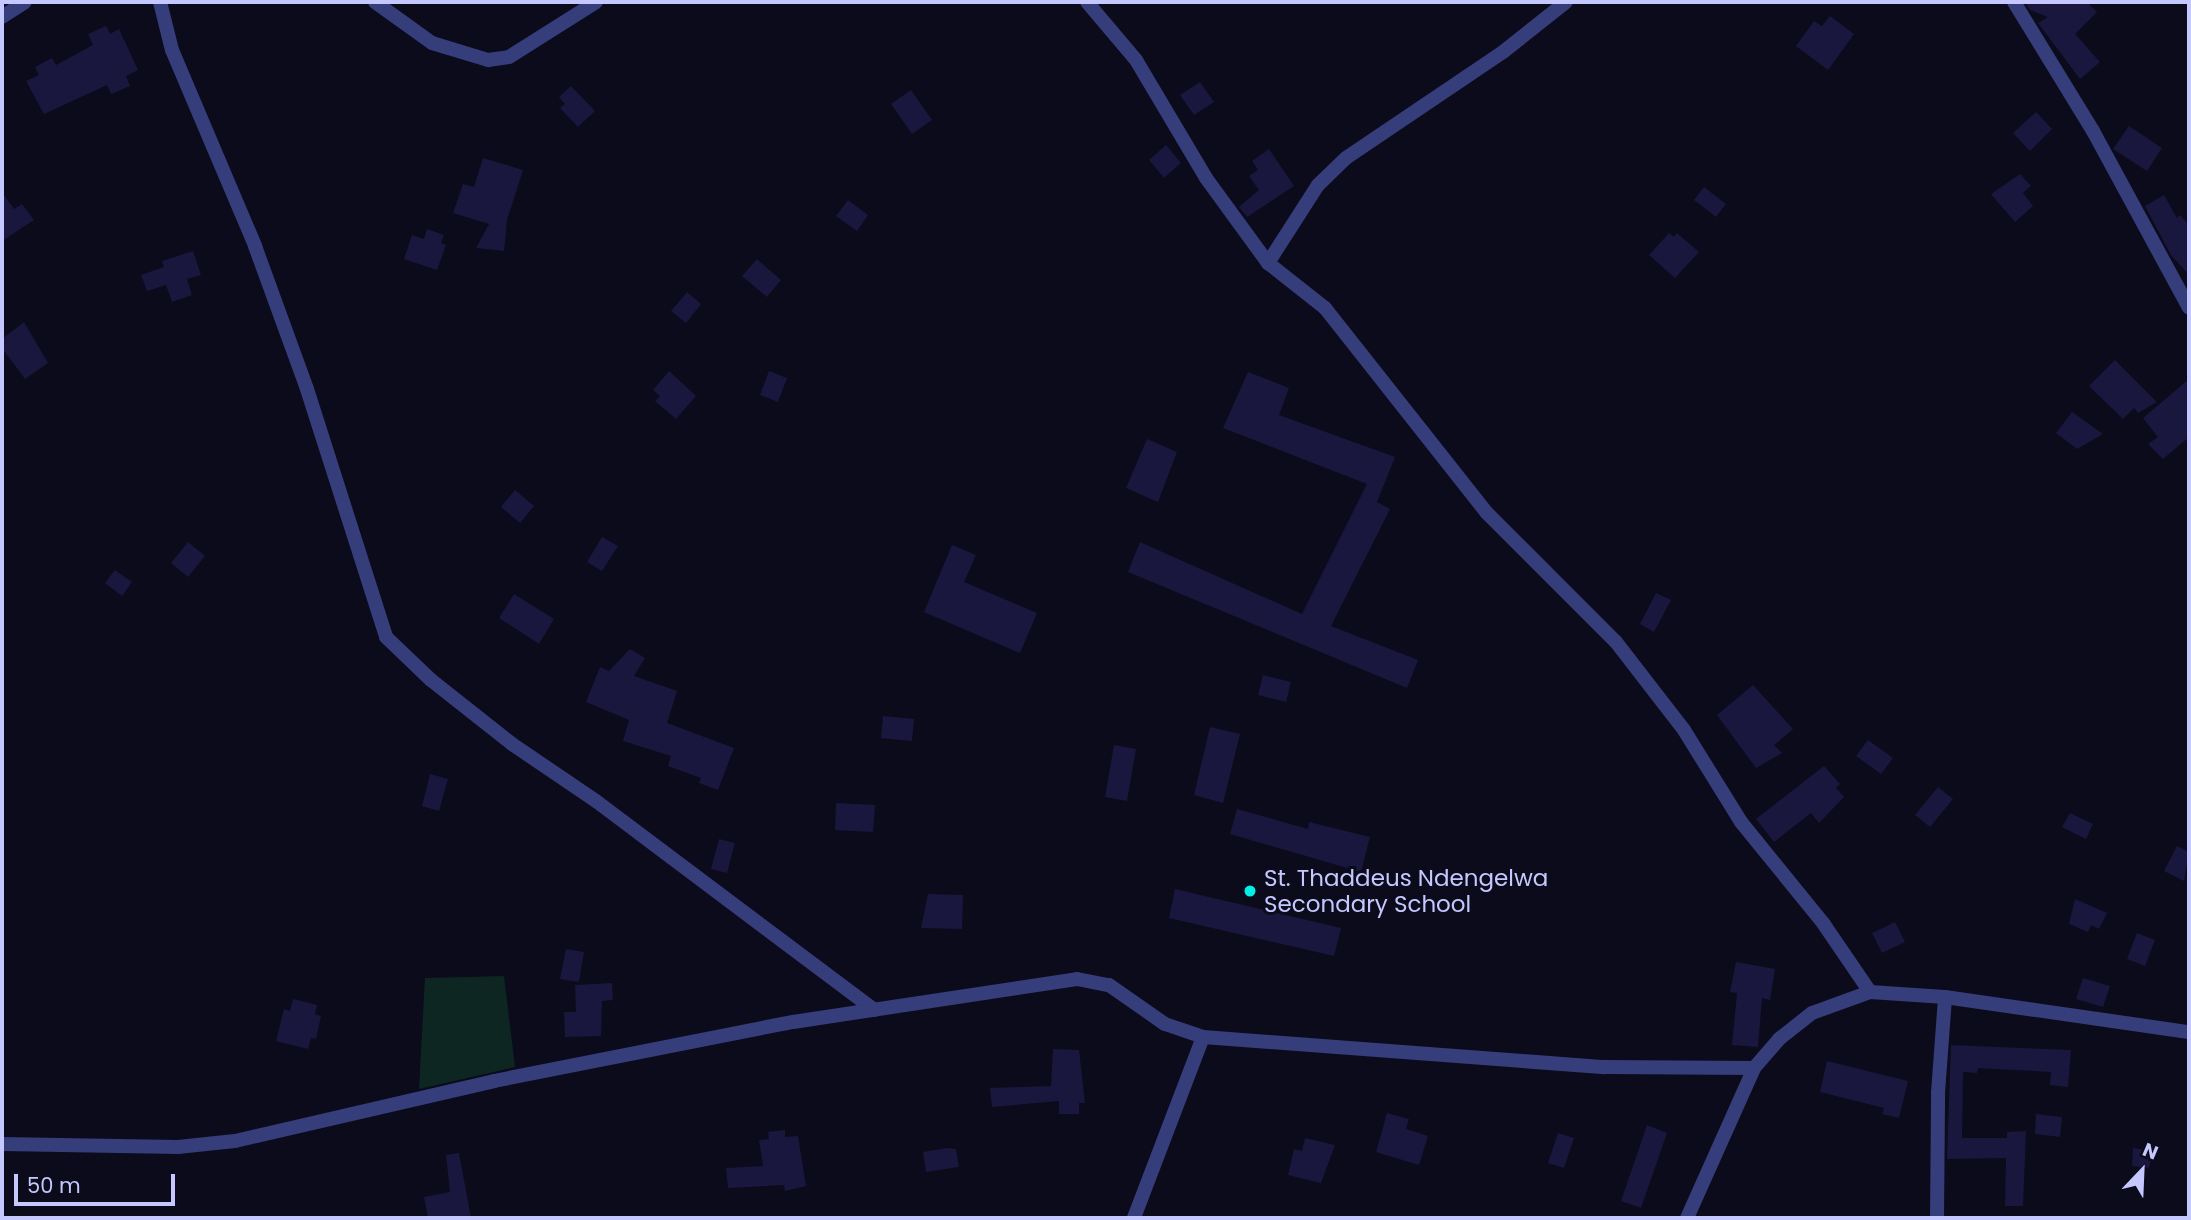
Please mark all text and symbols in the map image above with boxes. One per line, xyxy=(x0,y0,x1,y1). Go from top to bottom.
place label: St. Thaddeus Ndengelwa Secondary School xyxy=(1264,864,1548,918)
marker: St. Thaddeus Ndengelwa Secondary School xyxy=(1242,883,1258,899)
north arrow xyxy=(2107,1136,2177,1206)
text: N xyxy=(2139,1136,2162,1166)
scale bar xyxy=(18,1160,178,1204)
text: 50 m xyxy=(27,1171,81,1200)

